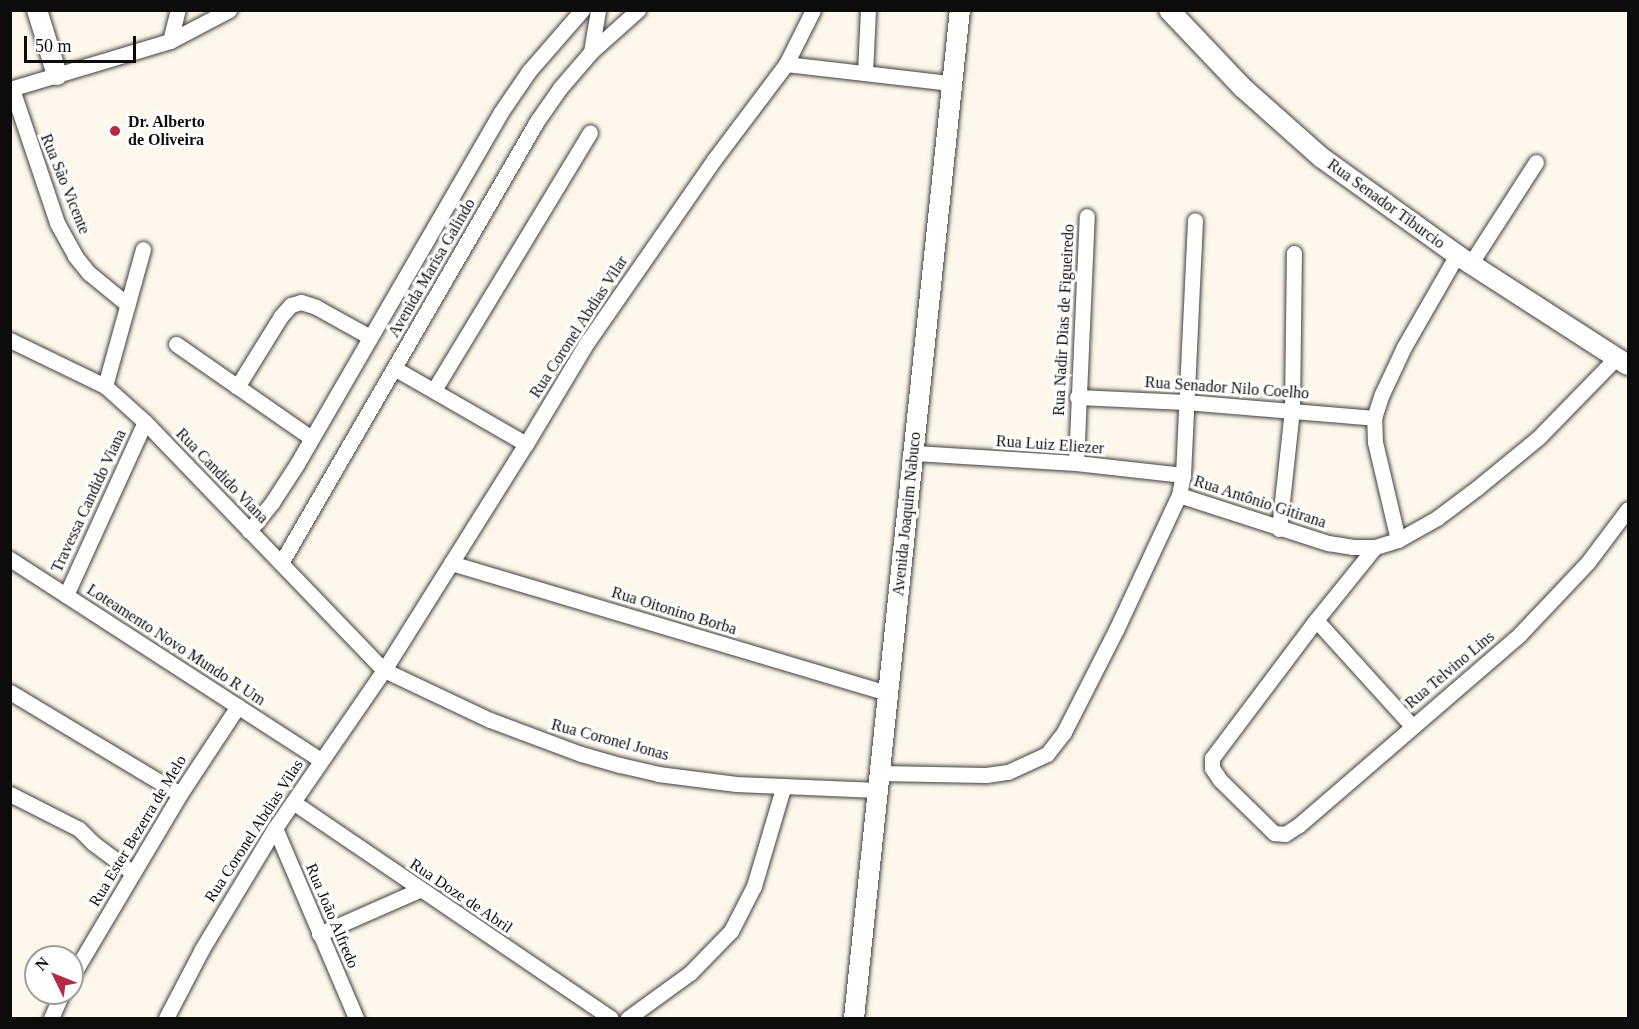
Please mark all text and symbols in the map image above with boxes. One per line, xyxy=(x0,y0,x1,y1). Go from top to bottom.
scale bar xyxy=(27,24,140,62)
text: 50 m xyxy=(35,36,72,56)
place label: Dr. Alberto de Oliveira xyxy=(128,112,206,150)
marker: Dr. Alberto de Oliveira xyxy=(106,122,124,140)
street label: Rua São Vicente xyxy=(36,131,94,237)
street label: Rua Senador Tiburcio xyxy=(1323,155,1449,253)
street label: Avenida Marisa Galindo xyxy=(384,195,480,341)
street label: Rua Nadir Dias de Figueiredo xyxy=(1049,224,1079,416)
street label: Rua Coronel Abdias Vilar xyxy=(526,252,632,402)
street label: Rua Senador Nilo Coelho xyxy=(1144,373,1310,403)
street label: Rua Candido Viana xyxy=(172,424,272,528)
street label: Travessa Candido Viana xyxy=(47,426,131,576)
street label: Avenida Joaquim Nabuco xyxy=(889,431,925,597)
street label: Rua Luiz Eliezer xyxy=(995,432,1105,458)
street label: Rua Antônio Gitirana xyxy=(1191,471,1329,533)
street label: Loteamento Novo Mundo R Um xyxy=(83,580,269,710)
street label: Rua Oitonino Borba xyxy=(609,583,739,639)
street label: Rua Telvino Lins xyxy=(1401,627,1499,713)
street label: Rua Coronel Jonas xyxy=(549,715,671,765)
street label: Rua Ester Bezerra de Melo xyxy=(85,752,191,910)
street label: Rua Coronel Abdias Vilas xyxy=(200,756,308,906)
street label: Rua Doze de Abril xyxy=(406,854,516,938)
street label: Rua João Alfredo xyxy=(301,860,363,972)
north arrow xyxy=(24,945,84,1005)
text: N xyxy=(32,954,52,974)

